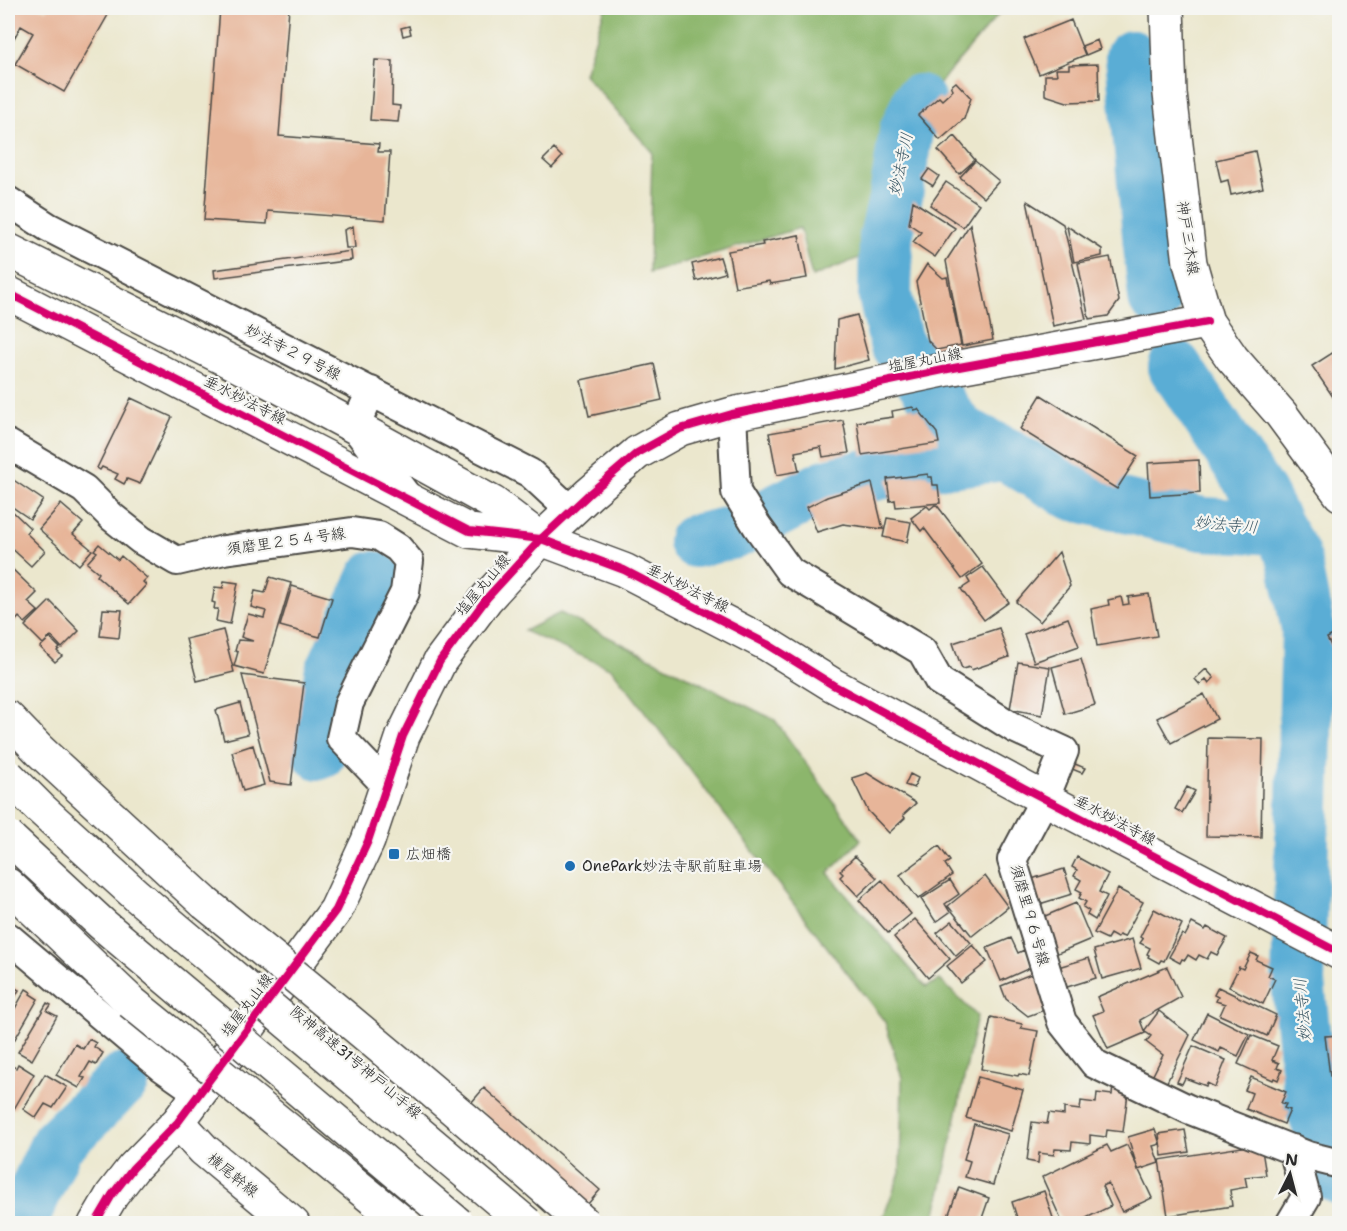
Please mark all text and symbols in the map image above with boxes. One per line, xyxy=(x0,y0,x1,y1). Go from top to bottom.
water label: 妙法寺川 xyxy=(884,131,917,198)
street label: 神戸三木線 xyxy=(1172,199,1204,277)
street label: 妙法寺２９号線 xyxy=(242,319,344,385)
street label: 塩屋丸山線 xyxy=(886,343,964,377)
street label: 垂水妙法寺線 xyxy=(200,371,290,429)
water label: 妙法寺川 xyxy=(1193,511,1259,538)
street label: 須磨里２５４号線 xyxy=(225,523,347,559)
street label: 塩屋丸山線 xyxy=(451,550,515,620)
street label: 垂水妙法寺線 xyxy=(643,559,733,617)
street label: 垂水妙法寺線 xyxy=(1071,790,1159,850)
place label: 広畑橋 xyxy=(406,844,451,864)
marker: 広畑橋 xyxy=(387,847,401,861)
place label: OnePark妙法寺駅前駐車場 xyxy=(582,856,762,876)
marker: OnePark妙法寺駅前駐車場 xyxy=(563,859,577,873)
street label: 須磨里９６号線 xyxy=(1006,862,1054,968)
street label: 塩屋丸山線 xyxy=(216,969,278,1041)
water label: 妙法寺川 xyxy=(1289,977,1316,1043)
street label: 阪神高速31号神戸山手線 xyxy=(286,1001,426,1123)
north arrow xyxy=(1260,1144,1320,1204)
street label: 横尾幹線 xyxy=(203,1148,263,1202)
text: N xyxy=(1284,1148,1299,1171)

